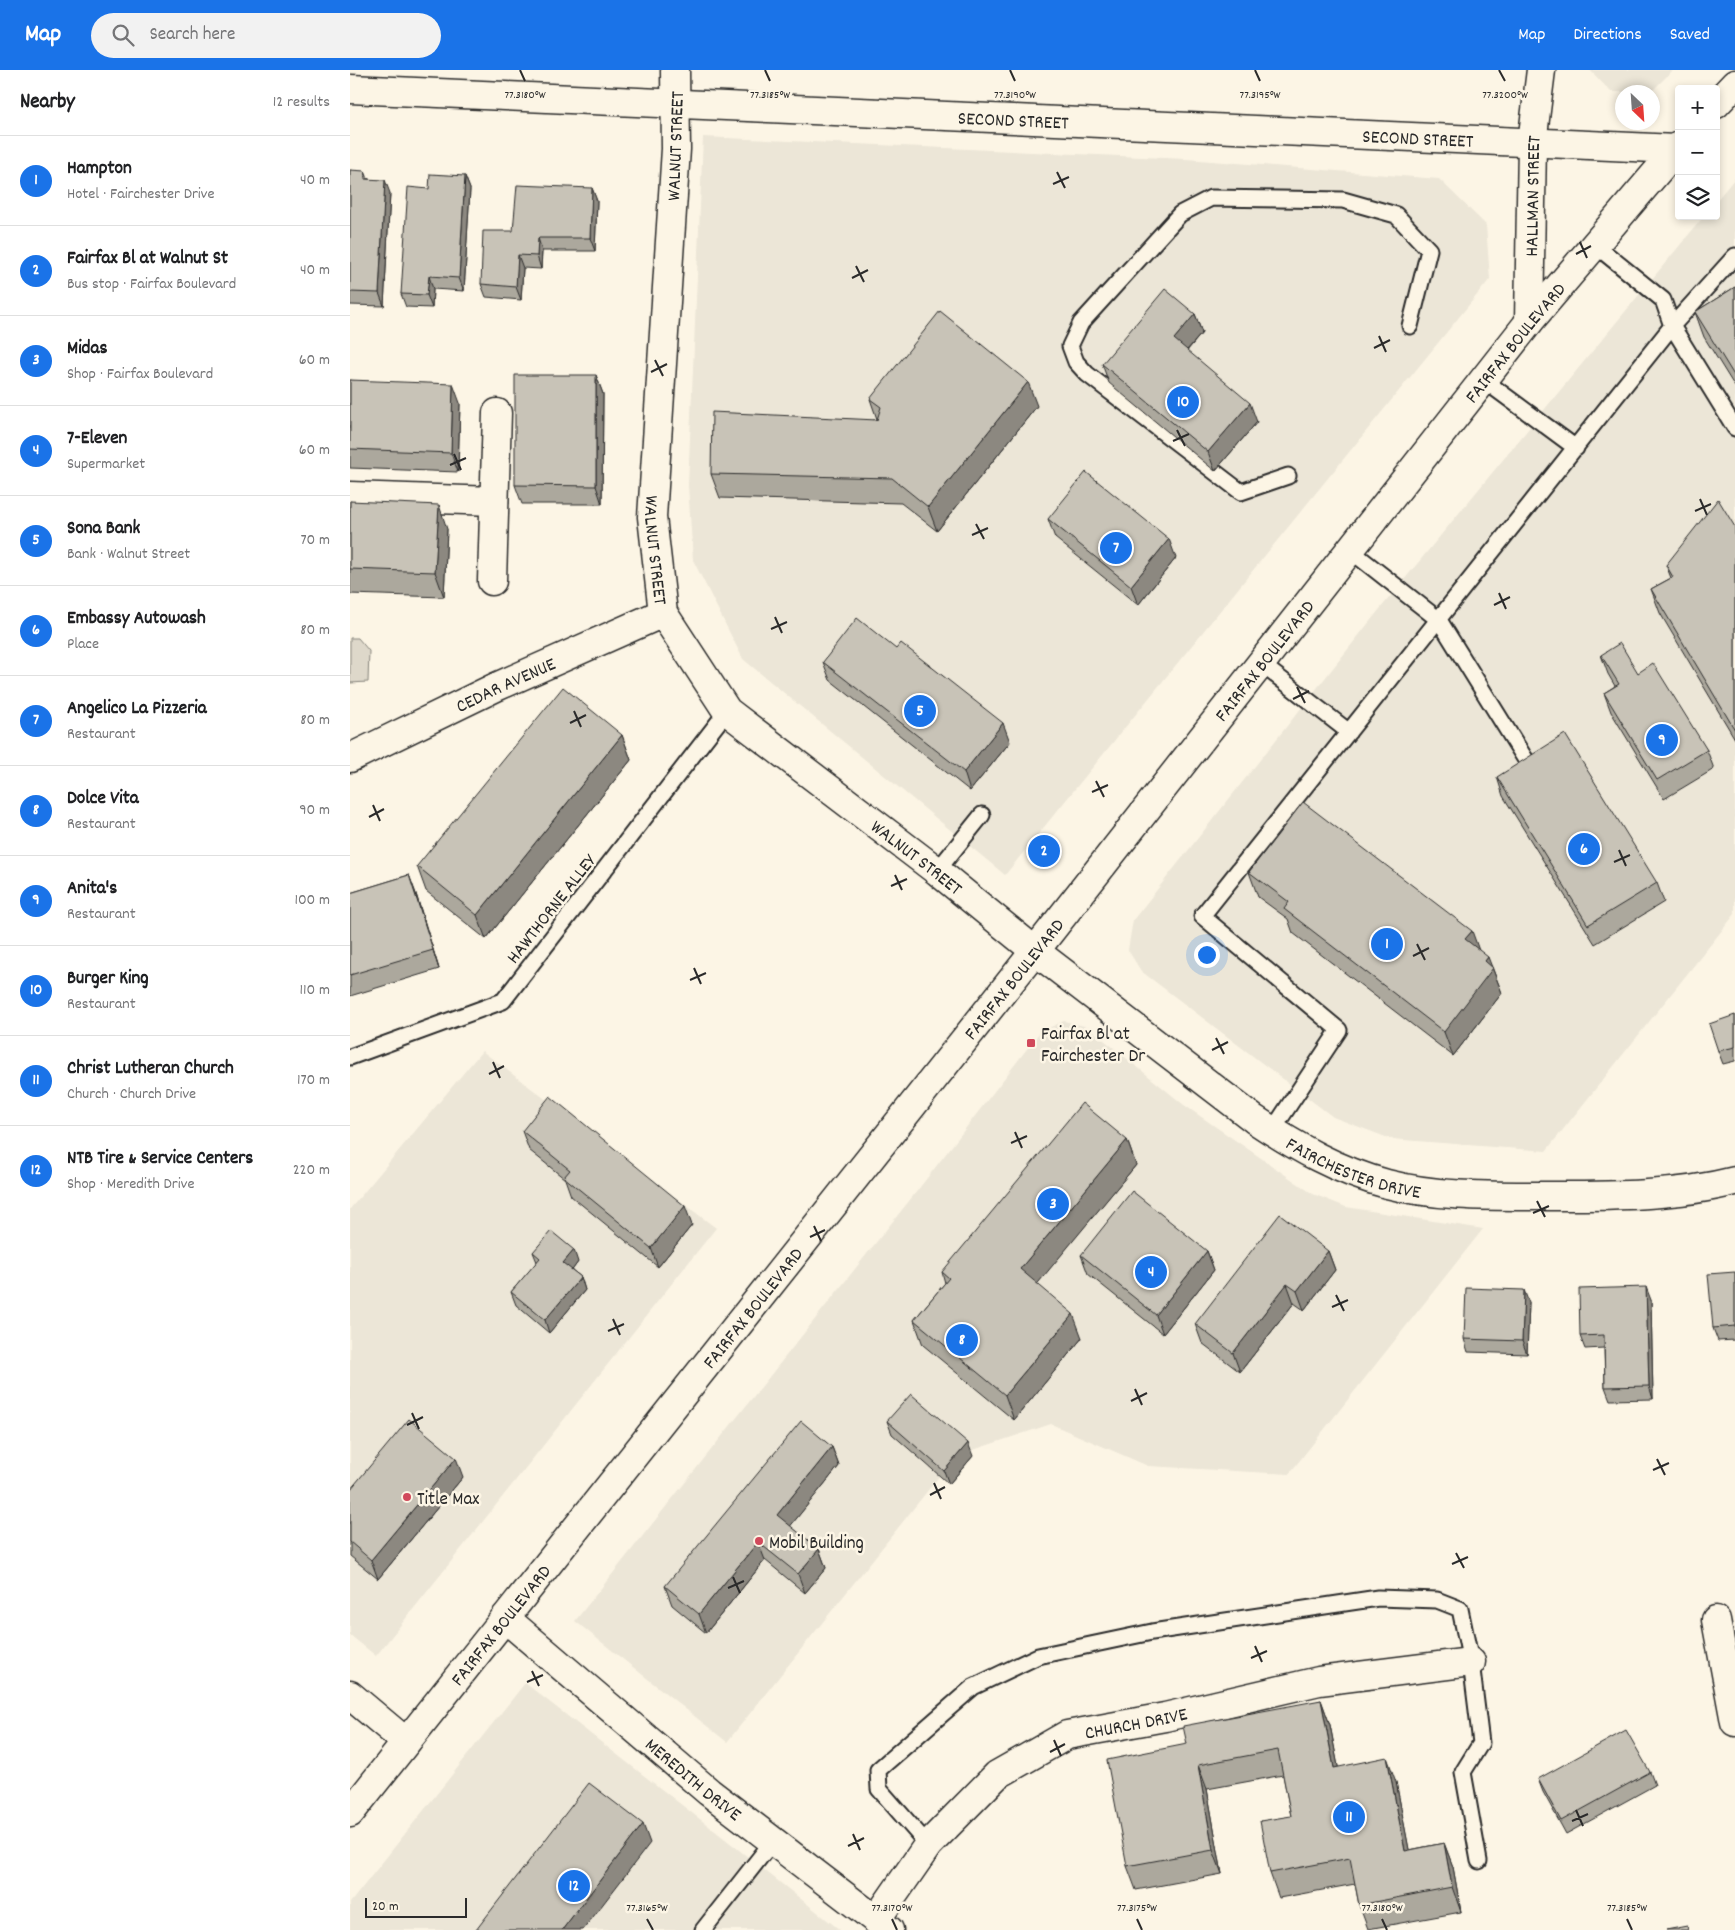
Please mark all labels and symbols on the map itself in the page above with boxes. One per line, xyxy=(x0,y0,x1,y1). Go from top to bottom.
north arrow xyxy=(1615,85,1660,130)
text: 77.3180°W xyxy=(504,87,546,104)
text: 77.3185°W xyxy=(750,87,790,104)
text: 77.3190°W xyxy=(994,87,1036,104)
text: 77.3195°W xyxy=(1240,87,1281,104)
text: 77.3200°W xyxy=(1482,87,1528,104)
street label: WALNUT STREET xyxy=(662,90,693,201)
street label: SECOND STREET xyxy=(957,107,1070,139)
street label: SECOND STREET xyxy=(1362,125,1474,157)
street label: HALLMAN STREET xyxy=(1520,134,1550,257)
street label: FAIRFAX BOULEVARD xyxy=(1460,278,1574,410)
pin: 10 xyxy=(1167,383,1199,421)
street label: WALNUT STREET xyxy=(635,494,672,607)
pin: 7 xyxy=(1100,529,1132,567)
street label: FAIRFAX BOULEVARD xyxy=(1210,595,1323,729)
street label: CEDAR AVENUE xyxy=(452,652,561,722)
pin: 5 xyxy=(904,692,936,730)
pin: 9 xyxy=(1646,721,1678,759)
street label: WALNUT STREET xyxy=(864,815,967,904)
pin: 6 xyxy=(1568,830,1600,868)
pin: 2 xyxy=(1028,832,1060,870)
street label: HAWTHORNE ALLEY xyxy=(501,849,605,971)
street label: FAIRFAX BOULEVARD xyxy=(959,914,1073,1047)
pin: 1 xyxy=(1371,925,1403,963)
your location xyxy=(1194,942,1220,968)
place label: Fairfax Bl at Fairchester Dr xyxy=(1041,1022,1145,1071)
marker: Fairfax Bl at Fairchester Dr xyxy=(1025,1037,1037,1049)
street label: FAIRCHESTER DRIVE xyxy=(1280,1132,1423,1208)
pin: 3 xyxy=(1037,1185,1069,1223)
street label: FAIRFAX BOULEVARD xyxy=(698,1243,811,1376)
pin: 4 xyxy=(1135,1253,1167,1291)
pin: 8 xyxy=(946,1321,978,1359)
place label: Title Max xyxy=(417,1487,479,1514)
marker: Title Max xyxy=(401,1491,413,1503)
place label: Mobil Building xyxy=(769,1531,864,1558)
marker: Mobil Building xyxy=(753,1535,765,1547)
street label: FAIRFAX BOULEVARD xyxy=(446,1560,559,1693)
street label: CHURCH DRIVE xyxy=(1083,1702,1191,1748)
street label: MEREDITH DRIVE xyxy=(638,1733,746,1829)
pin: 11 xyxy=(1333,1798,1365,1836)
pin: 12 xyxy=(558,1867,590,1905)
scale bar xyxy=(365,1895,468,1918)
text: 77.3165°W xyxy=(626,1900,668,1917)
text: 77.3170°W xyxy=(871,1900,913,1917)
text: 77.3175°W xyxy=(1117,1900,1157,1917)
text: 77.3180°W xyxy=(1361,1900,1403,1917)
text: 77.3185°W xyxy=(1607,1900,1647,1917)

